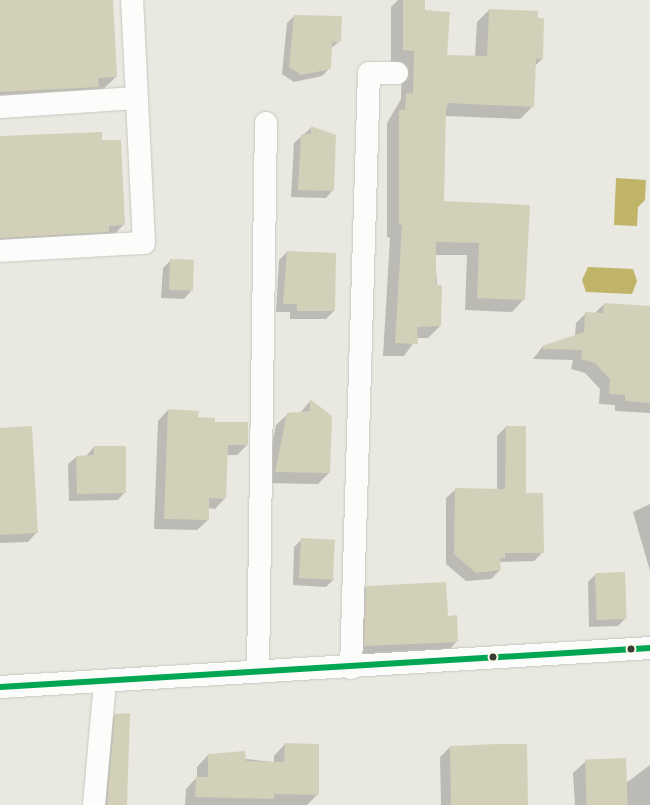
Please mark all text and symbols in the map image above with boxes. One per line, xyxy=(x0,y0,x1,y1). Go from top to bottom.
unlabelled marker xyxy=(626,644,636,654)
unlabelled marker xyxy=(488,652,498,662)

